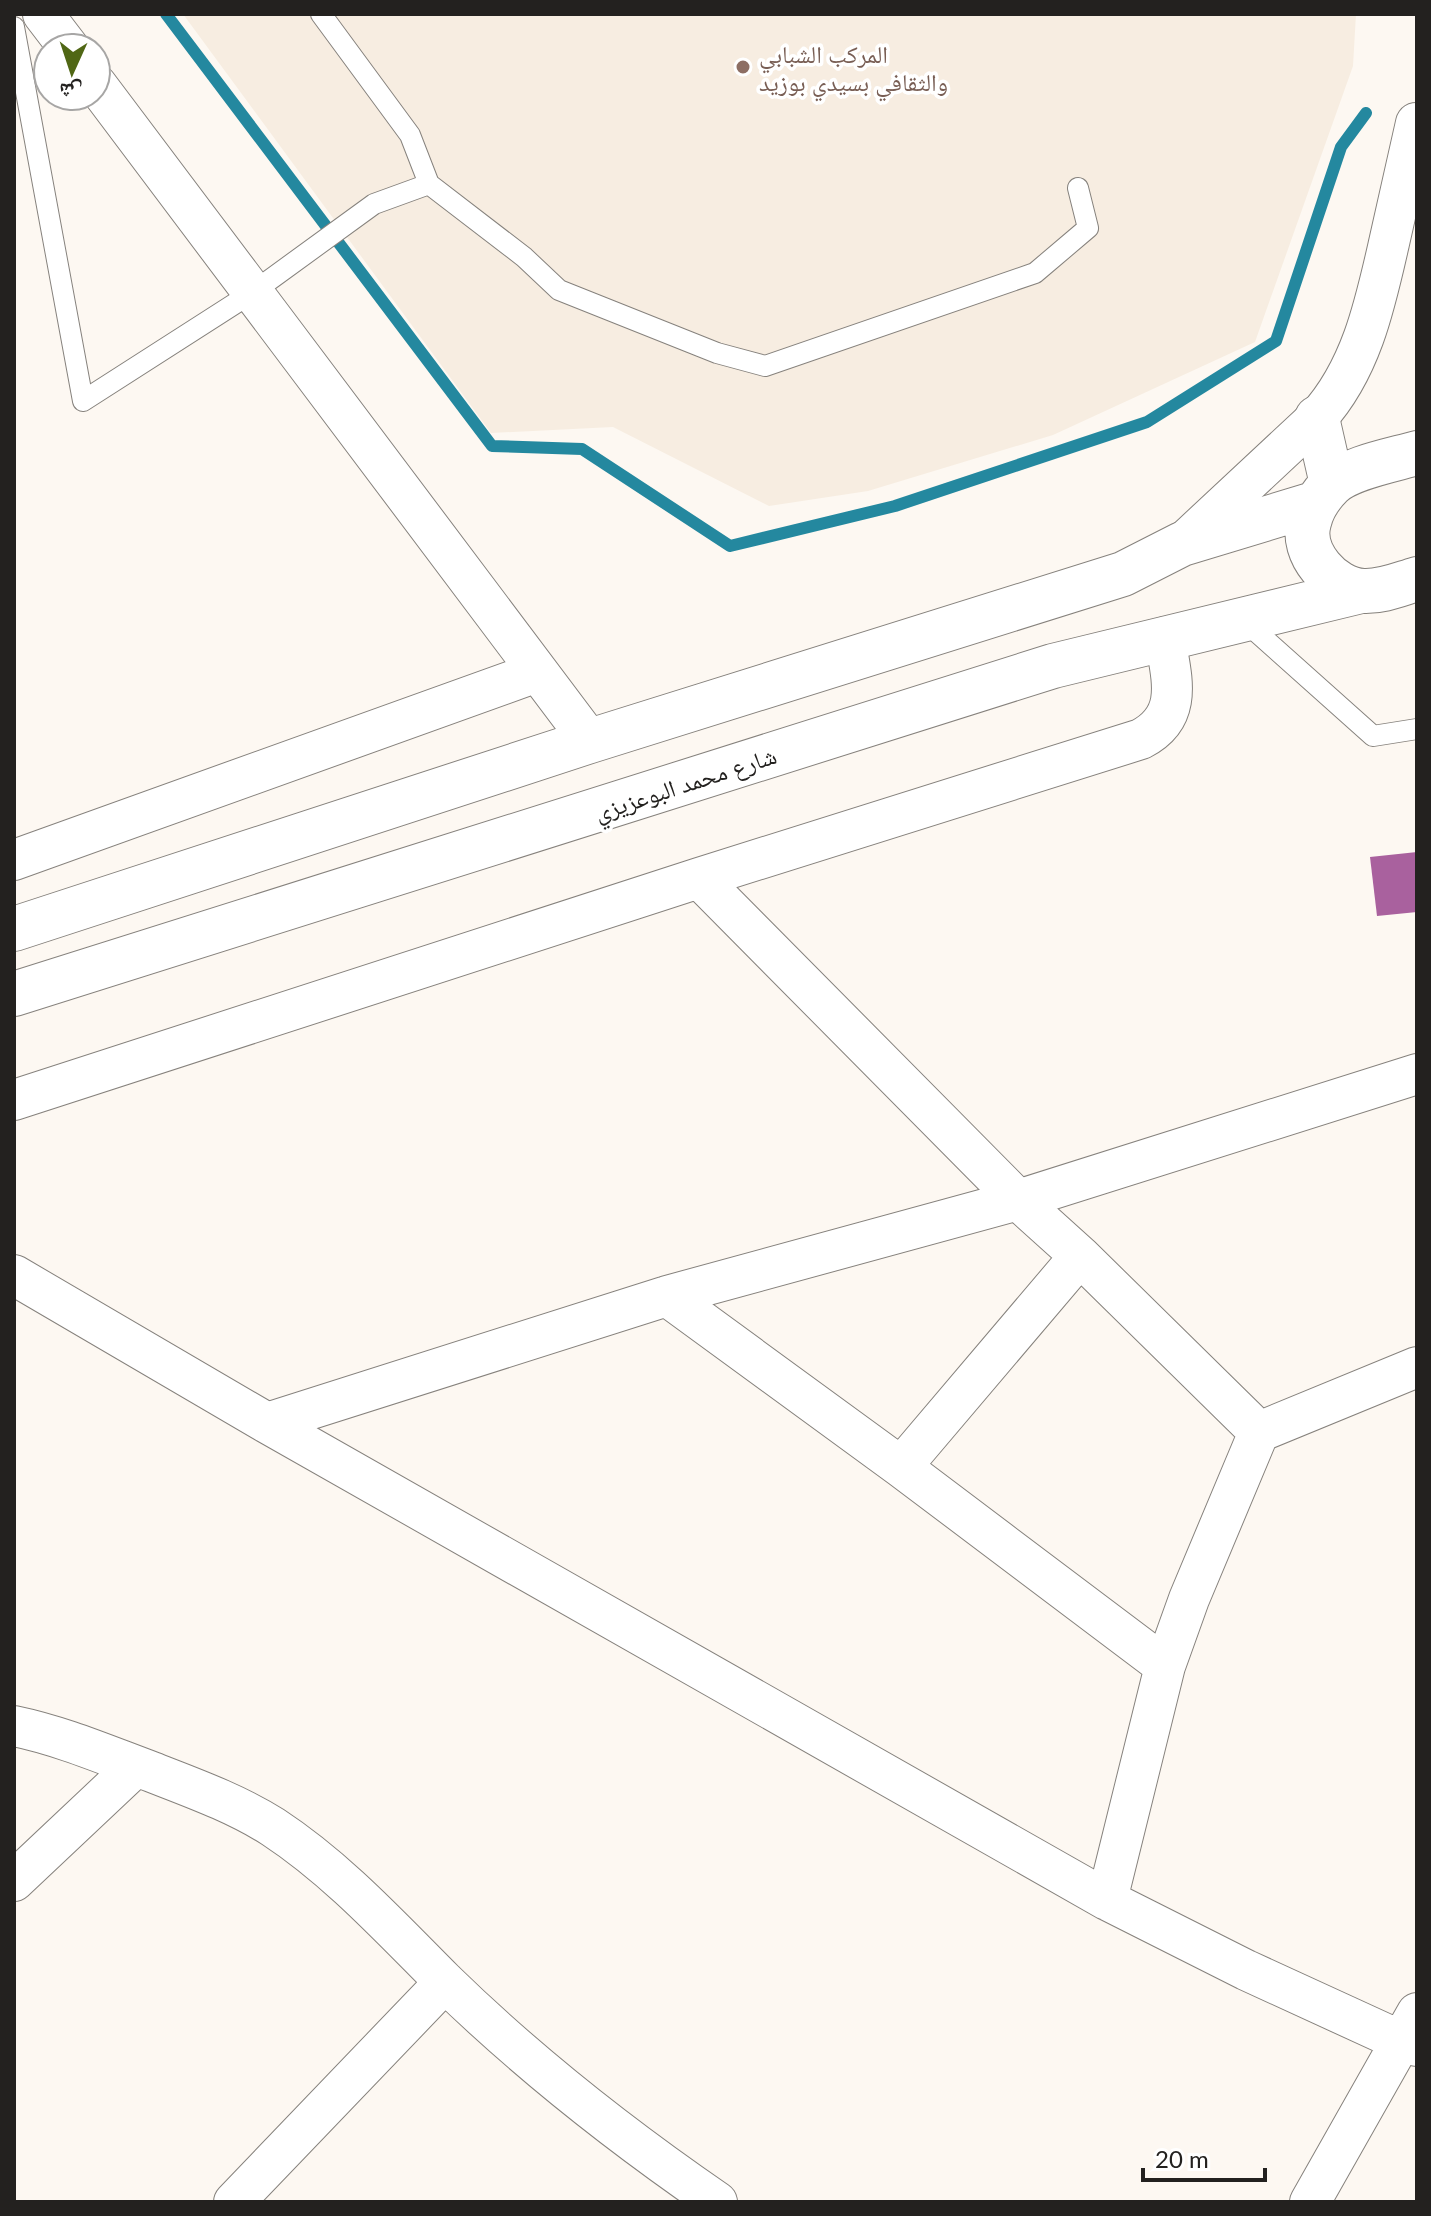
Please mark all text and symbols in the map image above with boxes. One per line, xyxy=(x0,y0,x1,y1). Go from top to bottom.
north arrow xyxy=(32,32,112,112)
place label: المركب الشبابي والثقافي بسيدي بوزيد xyxy=(759,39,948,102)
marker: المركب الشبابي والثقافي بسيدي بوزيد xyxy=(734,58,752,76)
text: ش xyxy=(59,77,83,107)
street label: شارع محمد البوعزيزي xyxy=(590,740,782,832)
scale bar xyxy=(1143,2132,1265,2182)
text: 20 m xyxy=(1155,2144,1209,2173)

